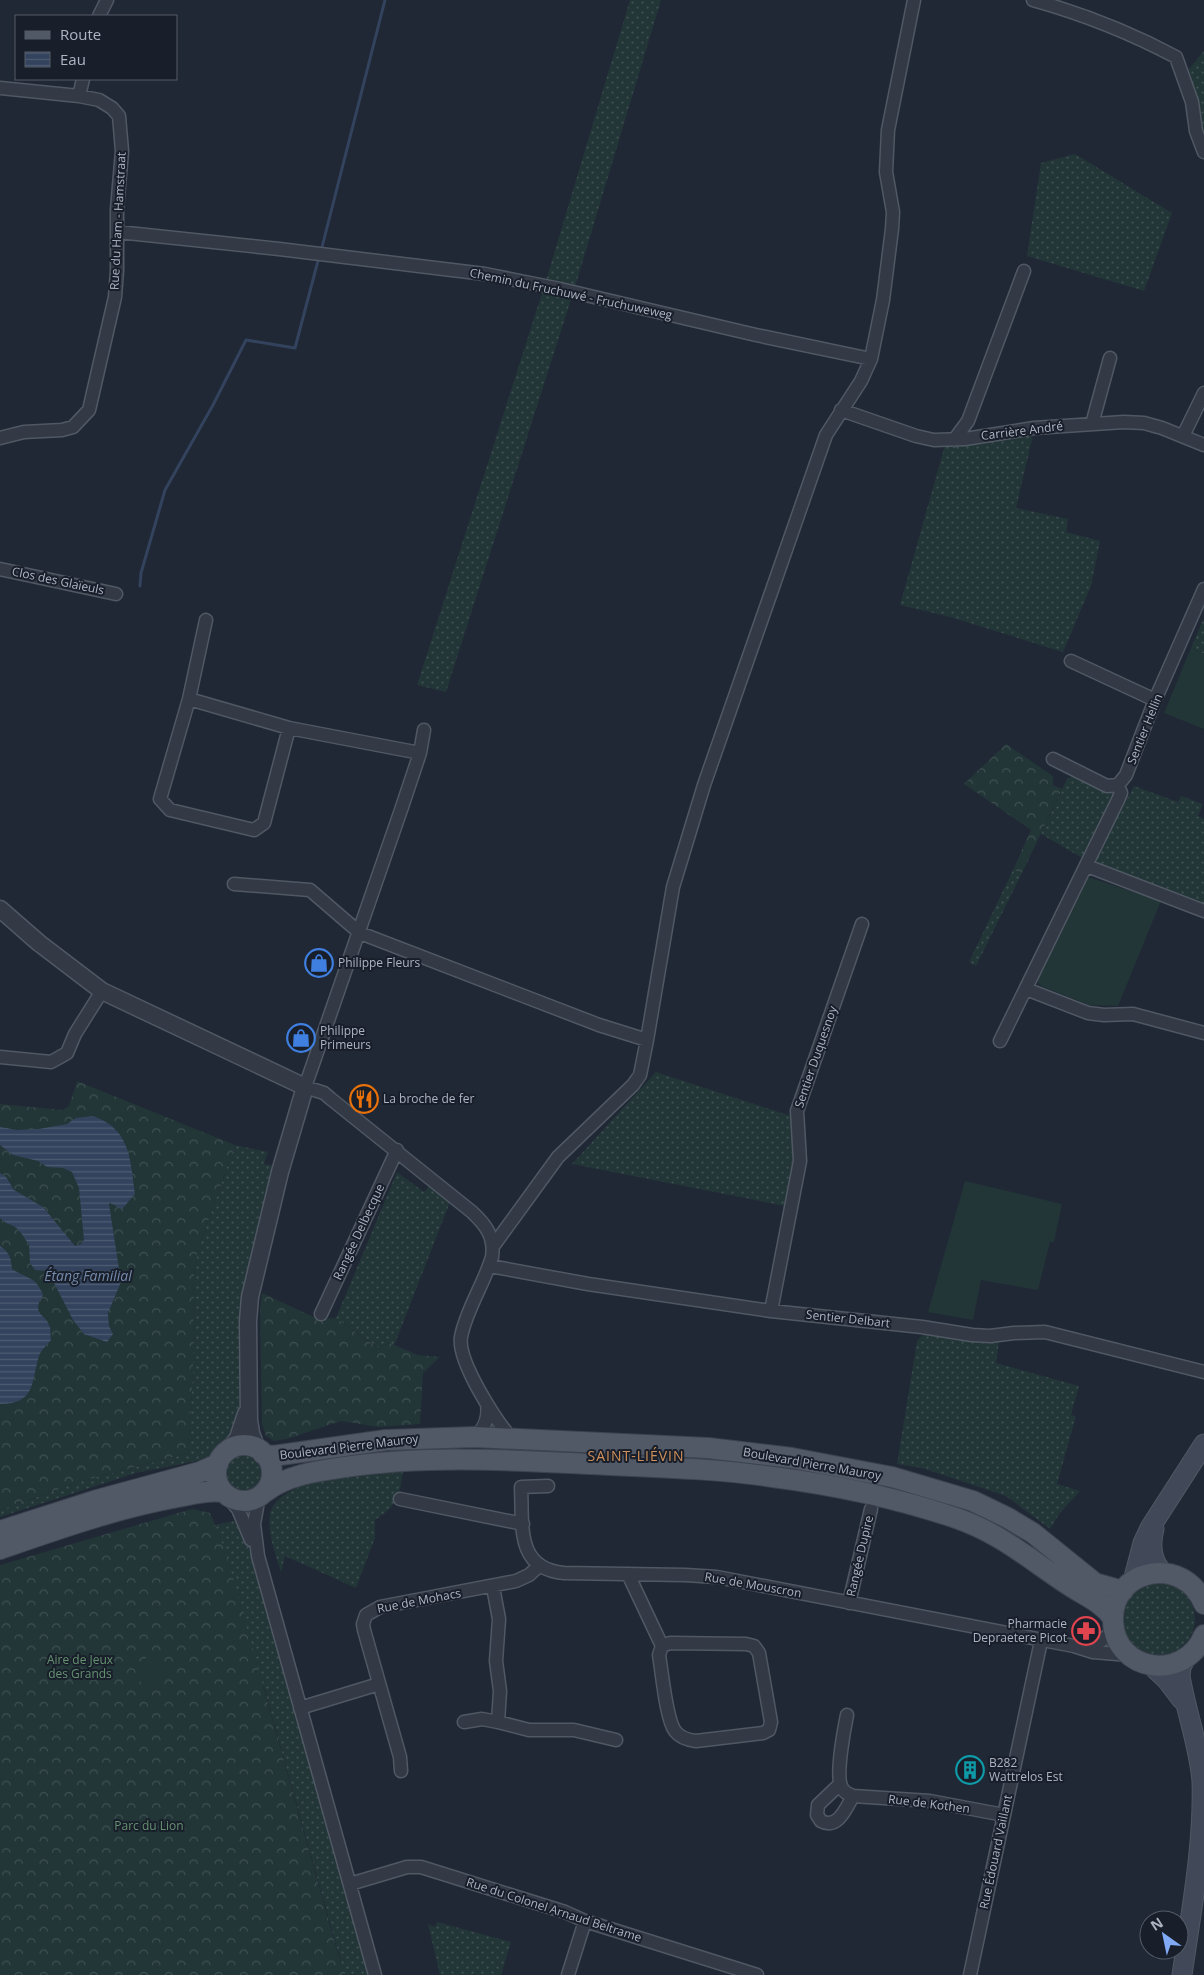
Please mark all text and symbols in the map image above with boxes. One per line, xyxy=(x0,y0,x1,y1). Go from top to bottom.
legend xyxy=(15,15,178,80)
text: Route xyxy=(60,24,101,44)
text: Eau xyxy=(60,49,86,69)
street label: Rue du Ham - Hamstraat xyxy=(105,151,130,290)
street label: Chemin du Fruchuwé - Fruchuweweg xyxy=(468,264,674,323)
street label: Carrière André xyxy=(980,417,1064,444)
street label: Clos des Glaïeuls xyxy=(10,562,106,599)
street label: Sentier Hellin xyxy=(1123,691,1166,767)
shop icon: Philippe Fleurs xyxy=(304,948,334,978)
place label: Philippe Fleurs xyxy=(338,954,420,971)
street label: Sentier Duquesnoy xyxy=(790,1003,841,1110)
place label: Philippe Primeurs xyxy=(320,1022,371,1053)
shop icon: Philippe Primeurs xyxy=(286,1023,316,1053)
restaurant icon: La broche de fer xyxy=(349,1084,379,1114)
place label: La broche de fer xyxy=(383,1090,474,1107)
street label: Rangée Delbecque xyxy=(329,1181,388,1283)
water label: Étang Familial xyxy=(44,1266,132,1285)
street label: Sentier Delbart xyxy=(805,1306,891,1331)
street label: Boulevard Pierre Mauroy xyxy=(279,1429,420,1463)
street label: Boulevard Pierre Mauroy xyxy=(742,1443,883,1484)
district label: SAINT-LIÉVIN xyxy=(588,1446,685,1465)
street label: Rangée Dupire xyxy=(842,1513,877,1598)
street label: Rue de Mouscron xyxy=(703,1568,803,1601)
street label: Rue de Mohacs xyxy=(375,1584,463,1617)
place label: Pharmacie Depraetere Picot xyxy=(973,1615,1067,1646)
pharmacy icon: Pharmacie Depraetere Picot xyxy=(1071,1616,1101,1646)
park label: Aire de Jeux des Grands xyxy=(47,1651,114,1682)
place label: B282 Wattrelos Est xyxy=(989,1754,1063,1785)
building icon: B282 Wattrelos Est xyxy=(955,1755,985,1785)
street label: Rue de Kothen xyxy=(887,1790,971,1817)
street label: Rue Édouard Vaillant xyxy=(975,1793,1016,1911)
park label: Parc du Lion xyxy=(114,1817,184,1834)
street label: Rue du Colonel Arnaud Beltrame xyxy=(464,1873,644,1946)
north arrow xyxy=(1139,1910,1189,1960)
text: N xyxy=(1147,1913,1167,1935)

